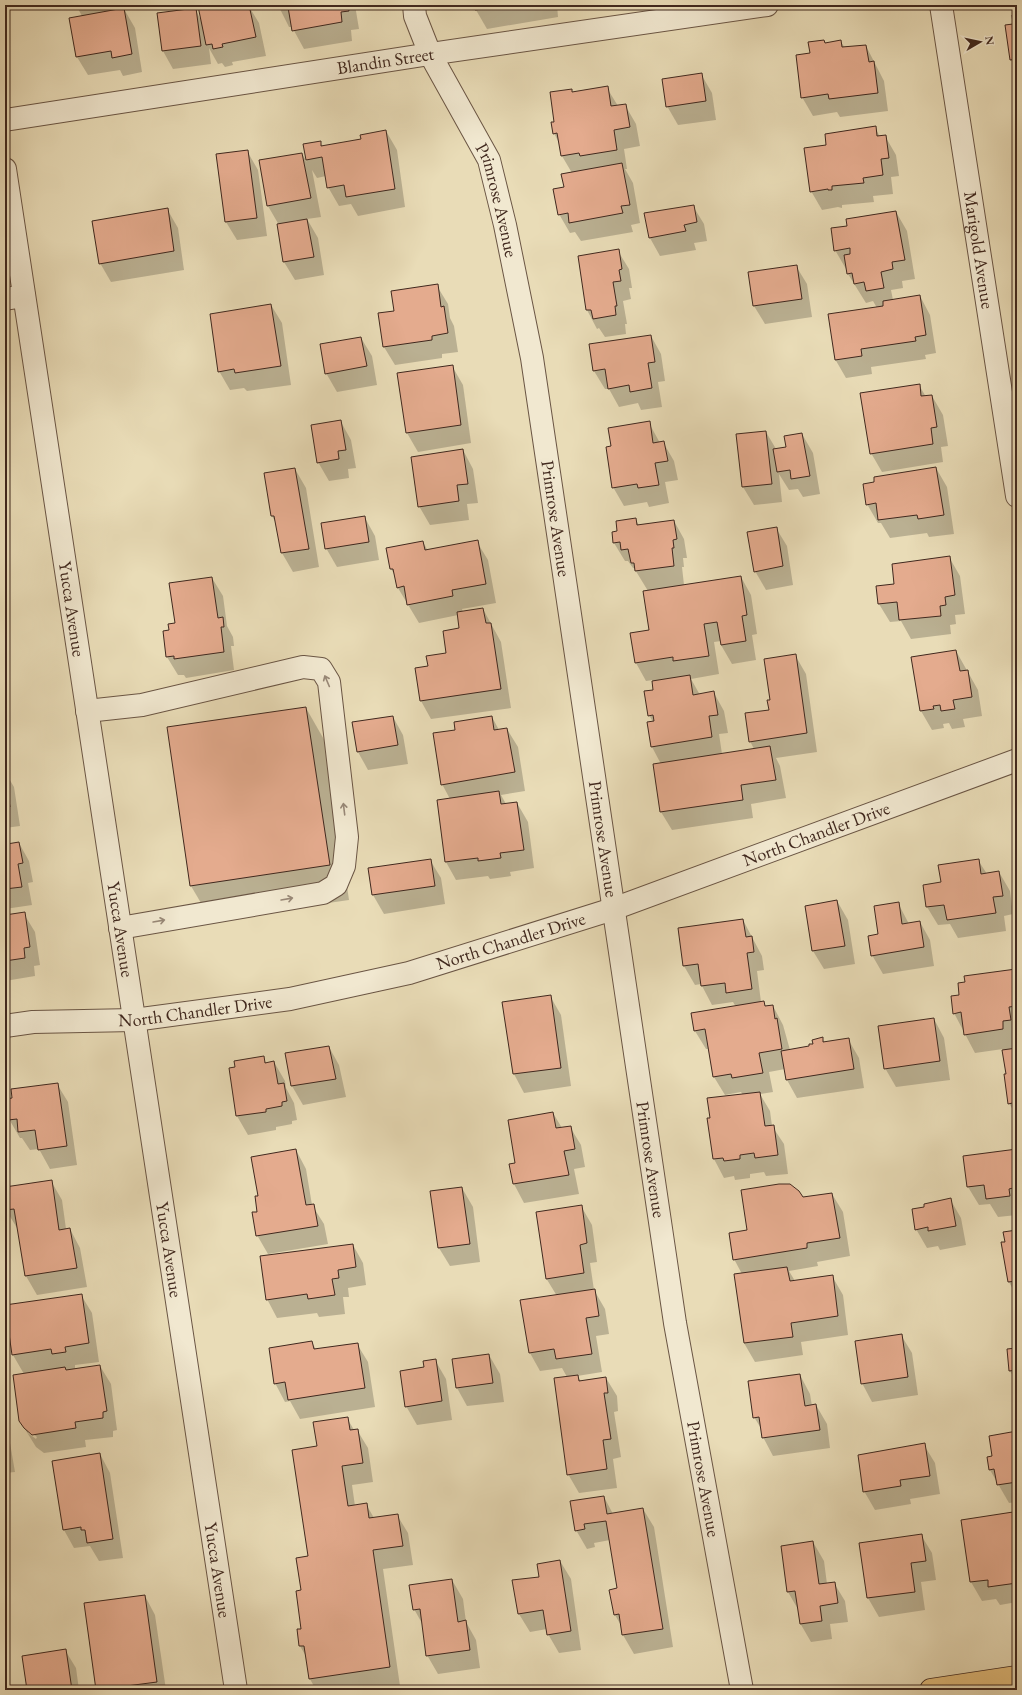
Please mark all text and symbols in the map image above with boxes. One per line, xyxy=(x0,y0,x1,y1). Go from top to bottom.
north arrow xyxy=(960,22,1000,62)
text: N xyxy=(982,35,998,46)
street label: Blandin Street xyxy=(335,42,436,79)
street label: Primrose Avenue xyxy=(471,138,523,259)
street label: Marigold Avenue xyxy=(959,190,1000,310)
street label: Primrose Avenue xyxy=(536,459,576,578)
street label: Yucca Avenue xyxy=(54,559,91,658)
one-way arrow xyxy=(323,675,330,687)
street label: Primrose Avenue xyxy=(584,779,624,899)
street label: North Chandler Drive xyxy=(739,796,893,871)
one-way arrow xyxy=(340,803,348,816)
street label: Yucca Avenue xyxy=(102,880,140,979)
one-way arrow xyxy=(280,895,293,903)
street label: North Chandler Drive xyxy=(433,906,588,975)
one-way arrow xyxy=(152,917,165,925)
street label: North Chandler Drive xyxy=(118,990,273,1031)
street label: Primrose Avenue xyxy=(631,1100,671,1219)
street label: Yucca Avenue xyxy=(151,1200,188,1299)
street label: Primrose Avenue xyxy=(682,1419,726,1539)
street label: Yucca Avenue xyxy=(200,1520,237,1619)

